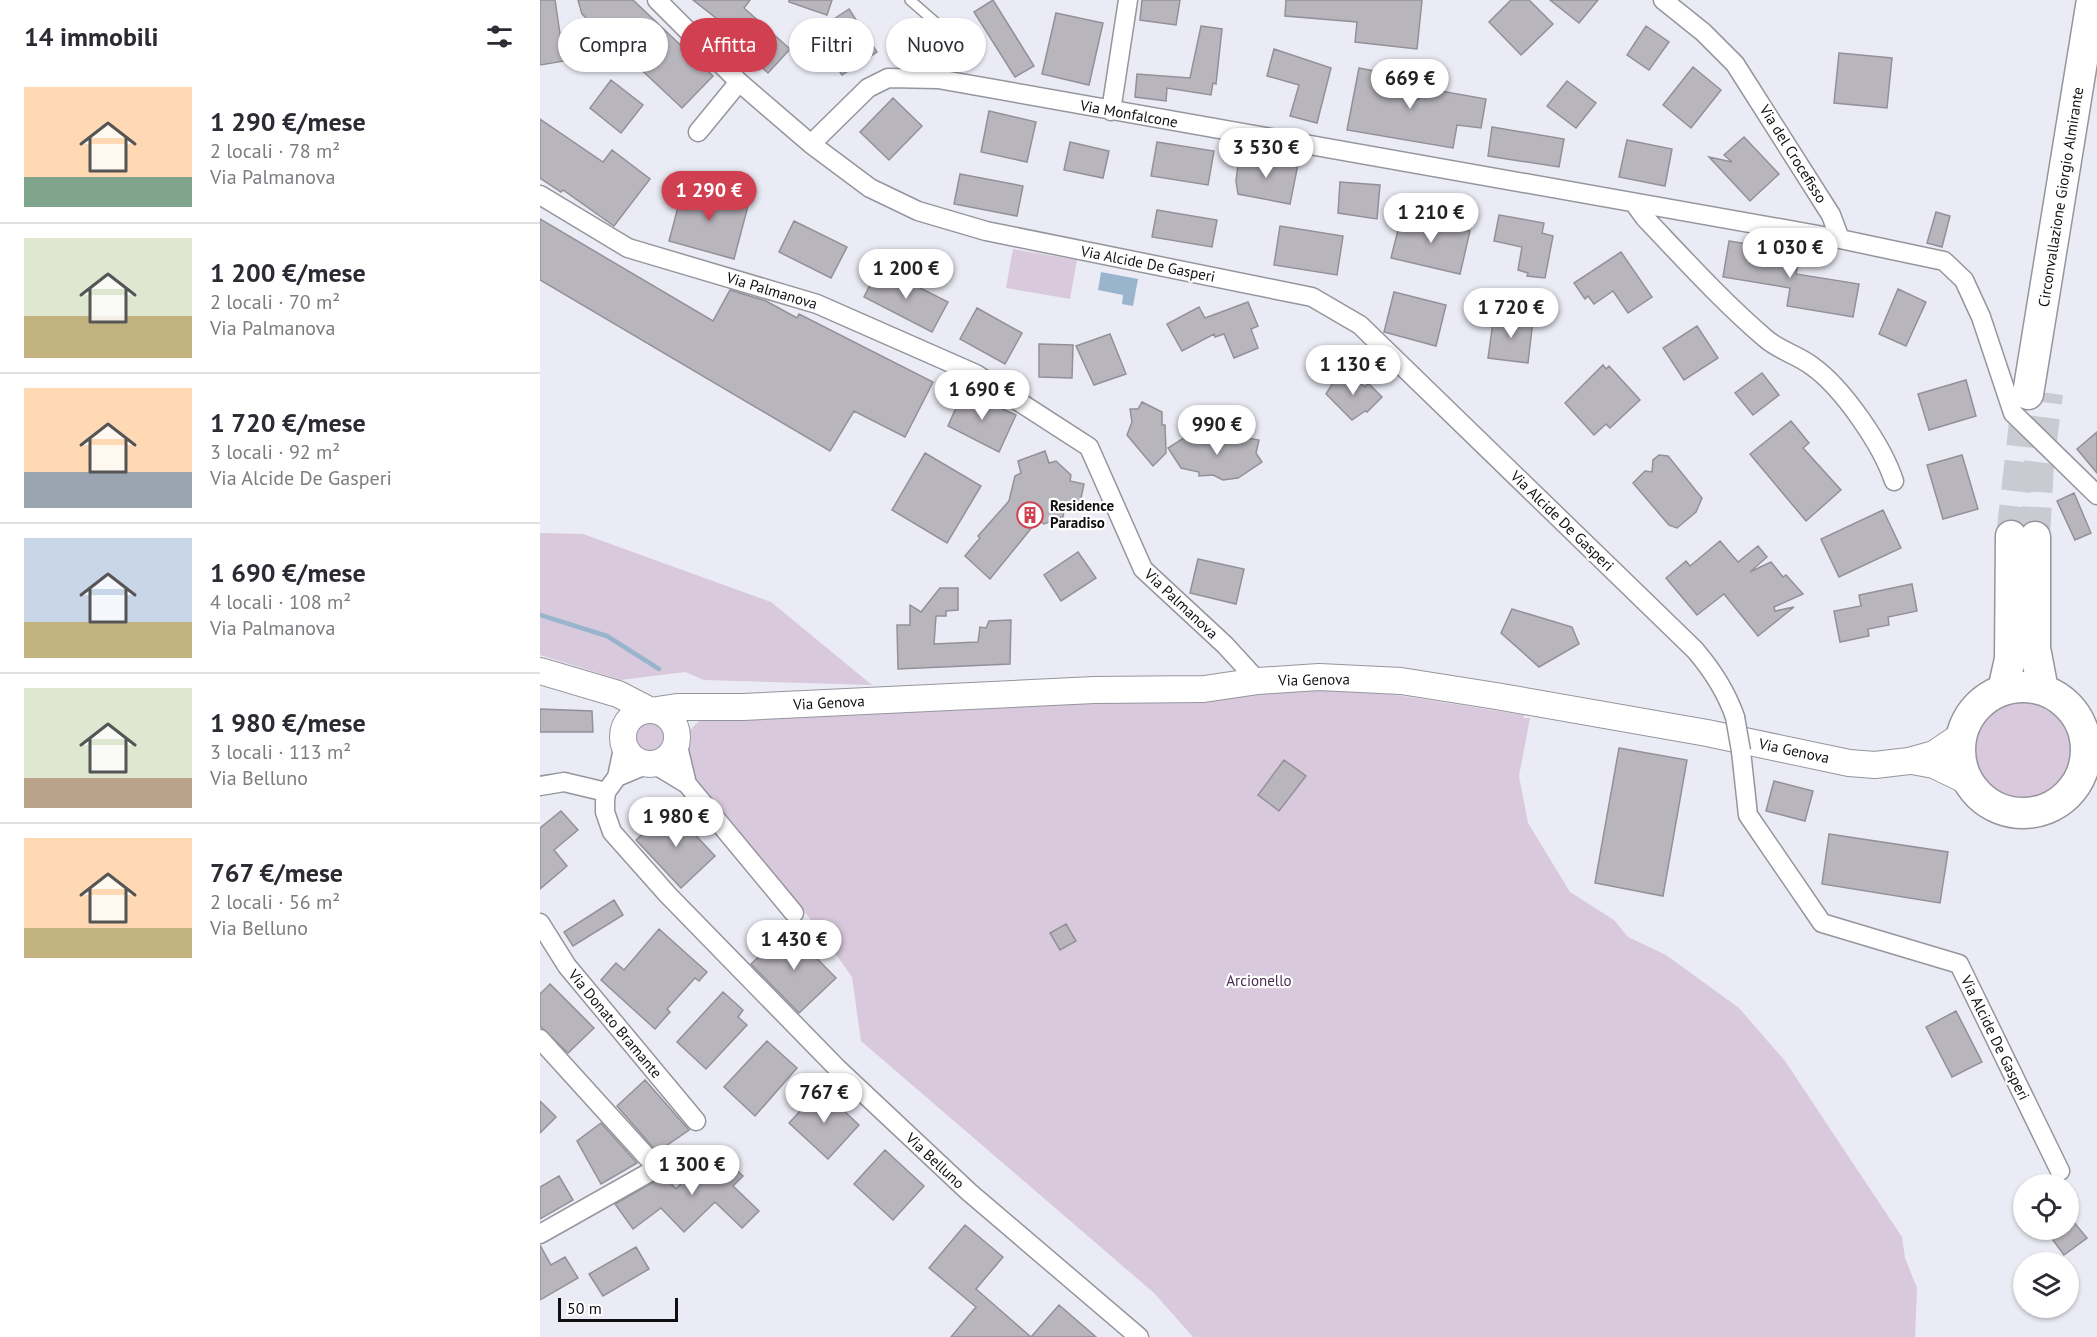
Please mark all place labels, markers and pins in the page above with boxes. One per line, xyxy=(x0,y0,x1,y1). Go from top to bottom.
pin: 669 € xyxy=(1368,59,1452,110)
pin: 3 530 € xyxy=(1211,128,1321,179)
pin: 1 290 € xyxy=(654,171,764,222)
pin: 1 210 € xyxy=(1376,193,1486,244)
pin: 1 030 € xyxy=(1735,228,1845,279)
pin: 1 200 € xyxy=(851,249,961,300)
pin: 1 720 € xyxy=(1456,288,1566,339)
pin: 1 130 € xyxy=(1298,345,1408,396)
pin: 1 690 € xyxy=(927,370,1037,421)
pin: 990 € xyxy=(1175,405,1259,456)
place label: Residence Paradiso xyxy=(1050,496,1114,532)
building icon: Residence Paradiso xyxy=(1015,500,1045,530)
pin: 1 980 € xyxy=(621,797,731,848)
pin: 1 430 € xyxy=(739,920,849,971)
pin: 767 € xyxy=(782,1073,866,1124)
pin: 1 300 € xyxy=(637,1145,747,1196)

